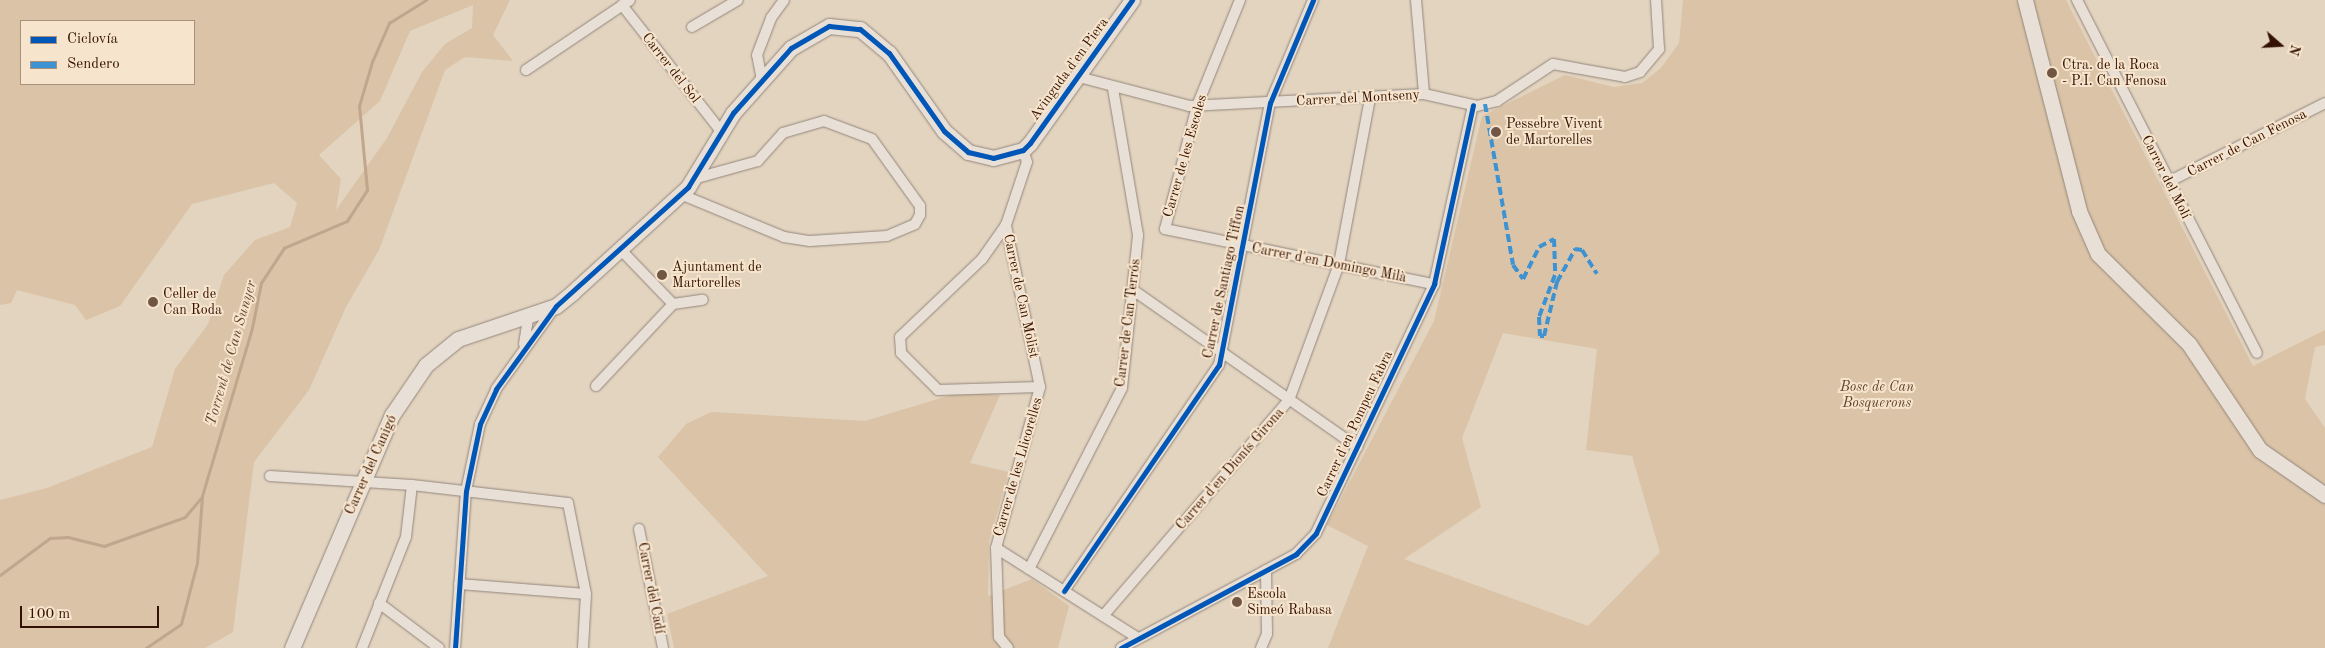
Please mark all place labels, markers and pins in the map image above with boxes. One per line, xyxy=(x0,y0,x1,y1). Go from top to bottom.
place label: Ctra. de la Roca - P.I. Can Fenosa xyxy=(2062,57,2167,90)
marker: Ctra. de la Roca - P.I. Can Fenosa xyxy=(2046,67,2058,79)
place label: Pessebre Vivent de Martorelles xyxy=(1506,116,1603,148)
marker: Pessebre Vivent de Martorelles xyxy=(1490,126,1502,138)
place label: Ajuntament de Martorelles xyxy=(672,259,762,292)
marker: Ajuntament de Martorelles xyxy=(656,269,668,281)
place label: Celler de Can Roda xyxy=(163,286,222,318)
marker: Celler de Can Roda xyxy=(147,296,159,308)
place label: Escola Simeó Rabasa xyxy=(1247,586,1332,618)
marker: Escola Simeó Rabasa xyxy=(1231,596,1243,608)

